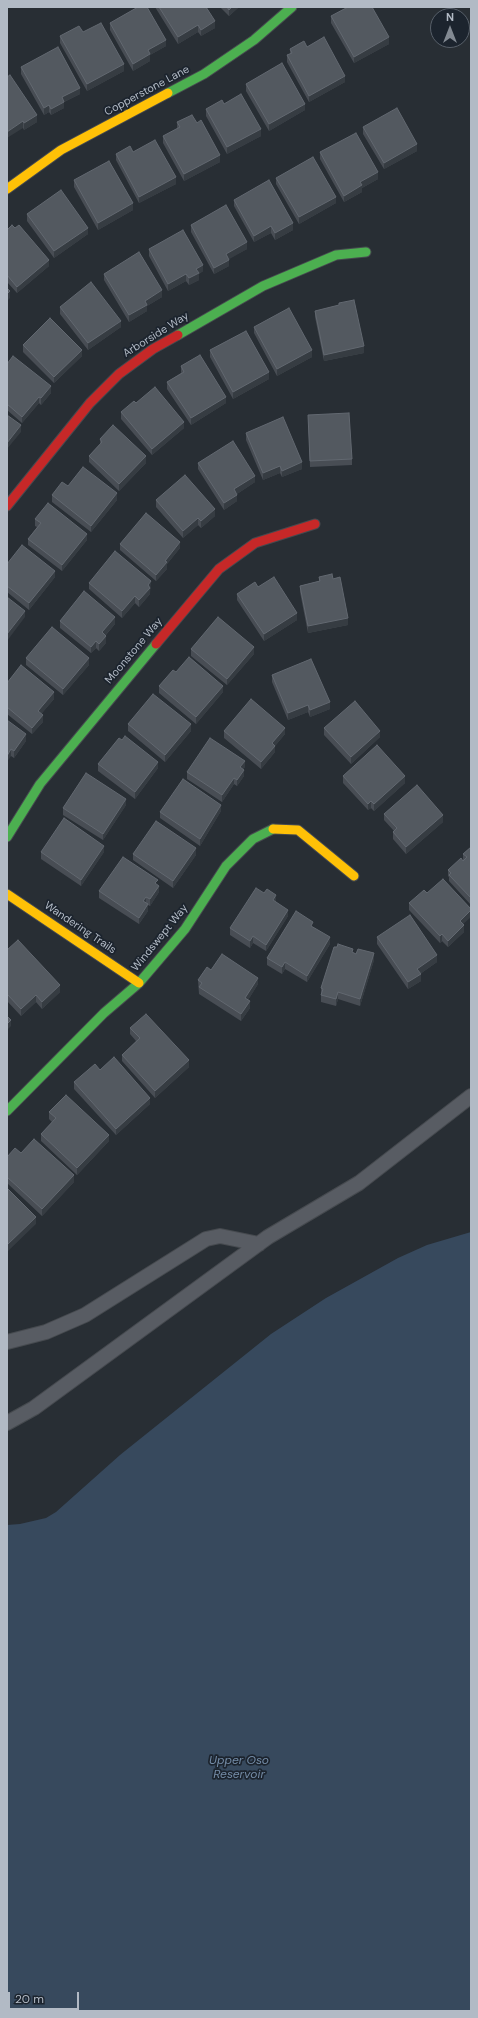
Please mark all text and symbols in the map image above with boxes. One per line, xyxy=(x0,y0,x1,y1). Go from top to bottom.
north arrow xyxy=(430,8,470,48)
text: N xyxy=(446,10,454,24)
street label: Copperstone Lane xyxy=(102,63,192,119)
street label: Arborside Way xyxy=(121,309,191,361)
street label: Moonstone Way xyxy=(103,615,165,687)
street label: Wandering Trails xyxy=(42,899,118,957)
street label: Windswept Way xyxy=(129,902,191,974)
water label: Upper Oso Reservoir xyxy=(209,1754,269,1782)
scale bar xyxy=(10,1984,81,2010)
text: 20 m xyxy=(15,1991,44,2007)

